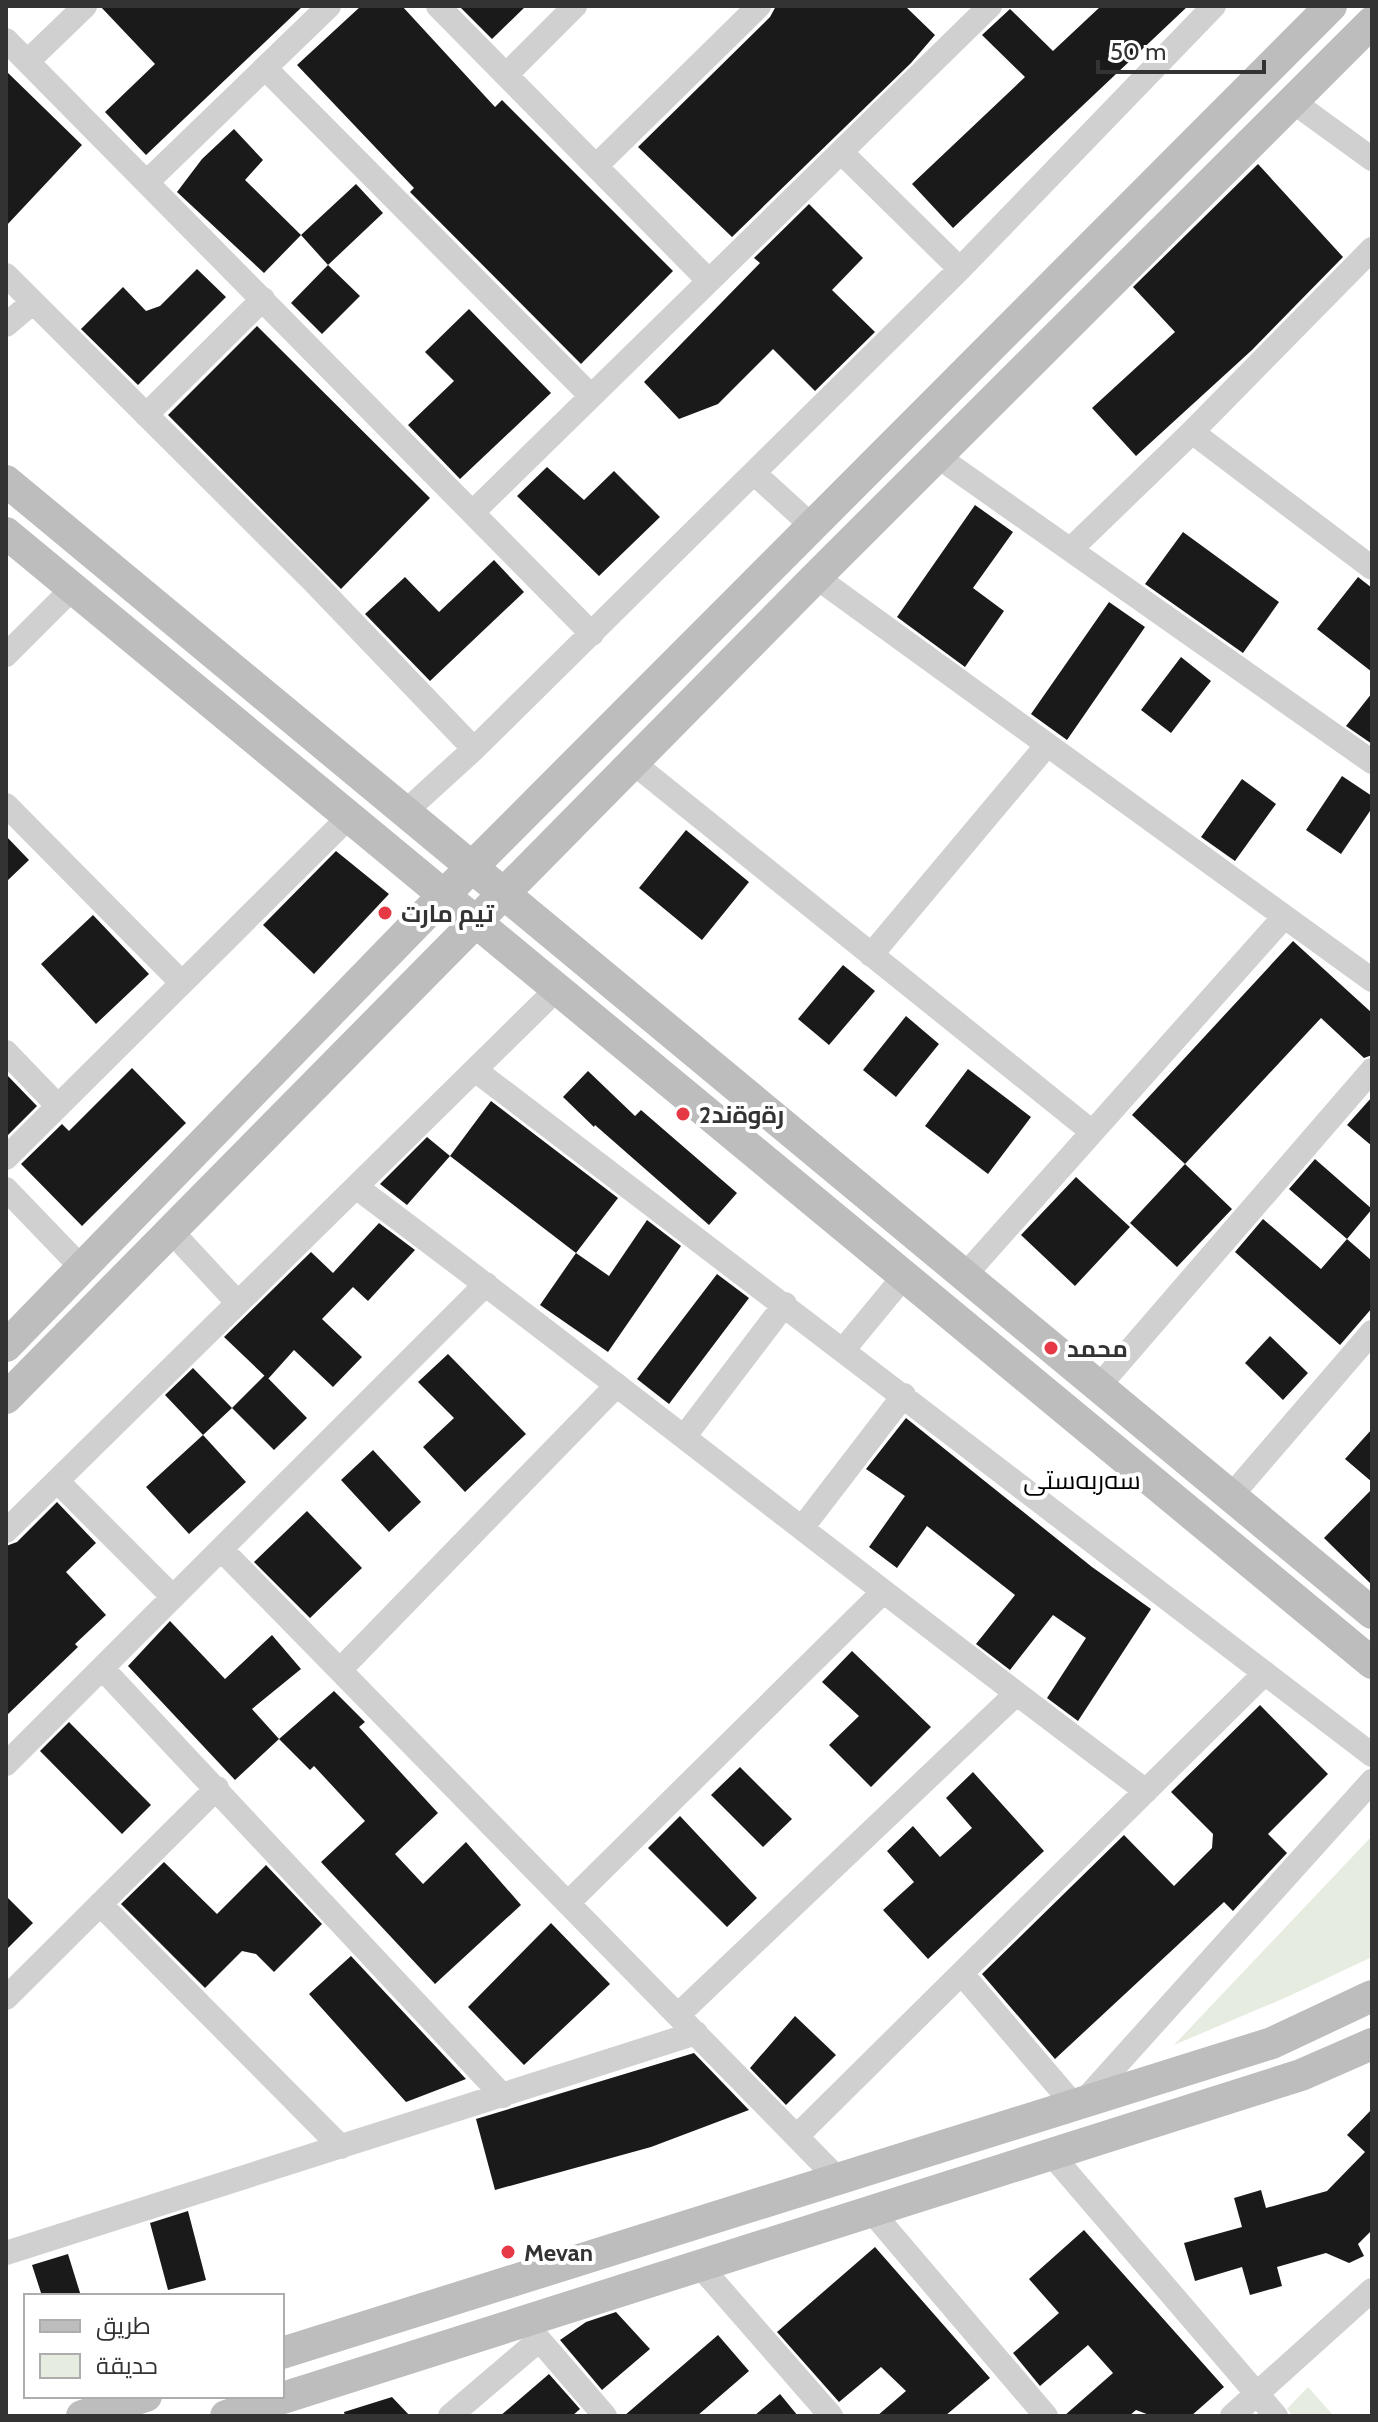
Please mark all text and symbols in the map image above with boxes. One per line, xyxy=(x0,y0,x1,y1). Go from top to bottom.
scale bar xyxy=(1098,24,1264,74)
text: 50 m xyxy=(1110,37,1166,66)
place label: تیم مارت xyxy=(401,899,495,930)
marker: تیم مارت xyxy=(376,904,394,922)
place label: رةوةند2 xyxy=(699,1100,784,1129)
marker: رةوةند2 xyxy=(674,1105,692,1123)
place label: محمد xyxy=(1067,1334,1128,1363)
marker: محمد xyxy=(1042,1339,1060,1357)
district label: سه‌ربه‌ستی xyxy=(1023,1464,1141,1496)
place label: Mevan xyxy=(524,2238,593,2267)
marker: Mevan xyxy=(499,2243,517,2261)
legend xyxy=(24,2294,284,2398)
text: طريق xyxy=(96,2311,151,2341)
text: حديقة xyxy=(96,2351,158,2380)

